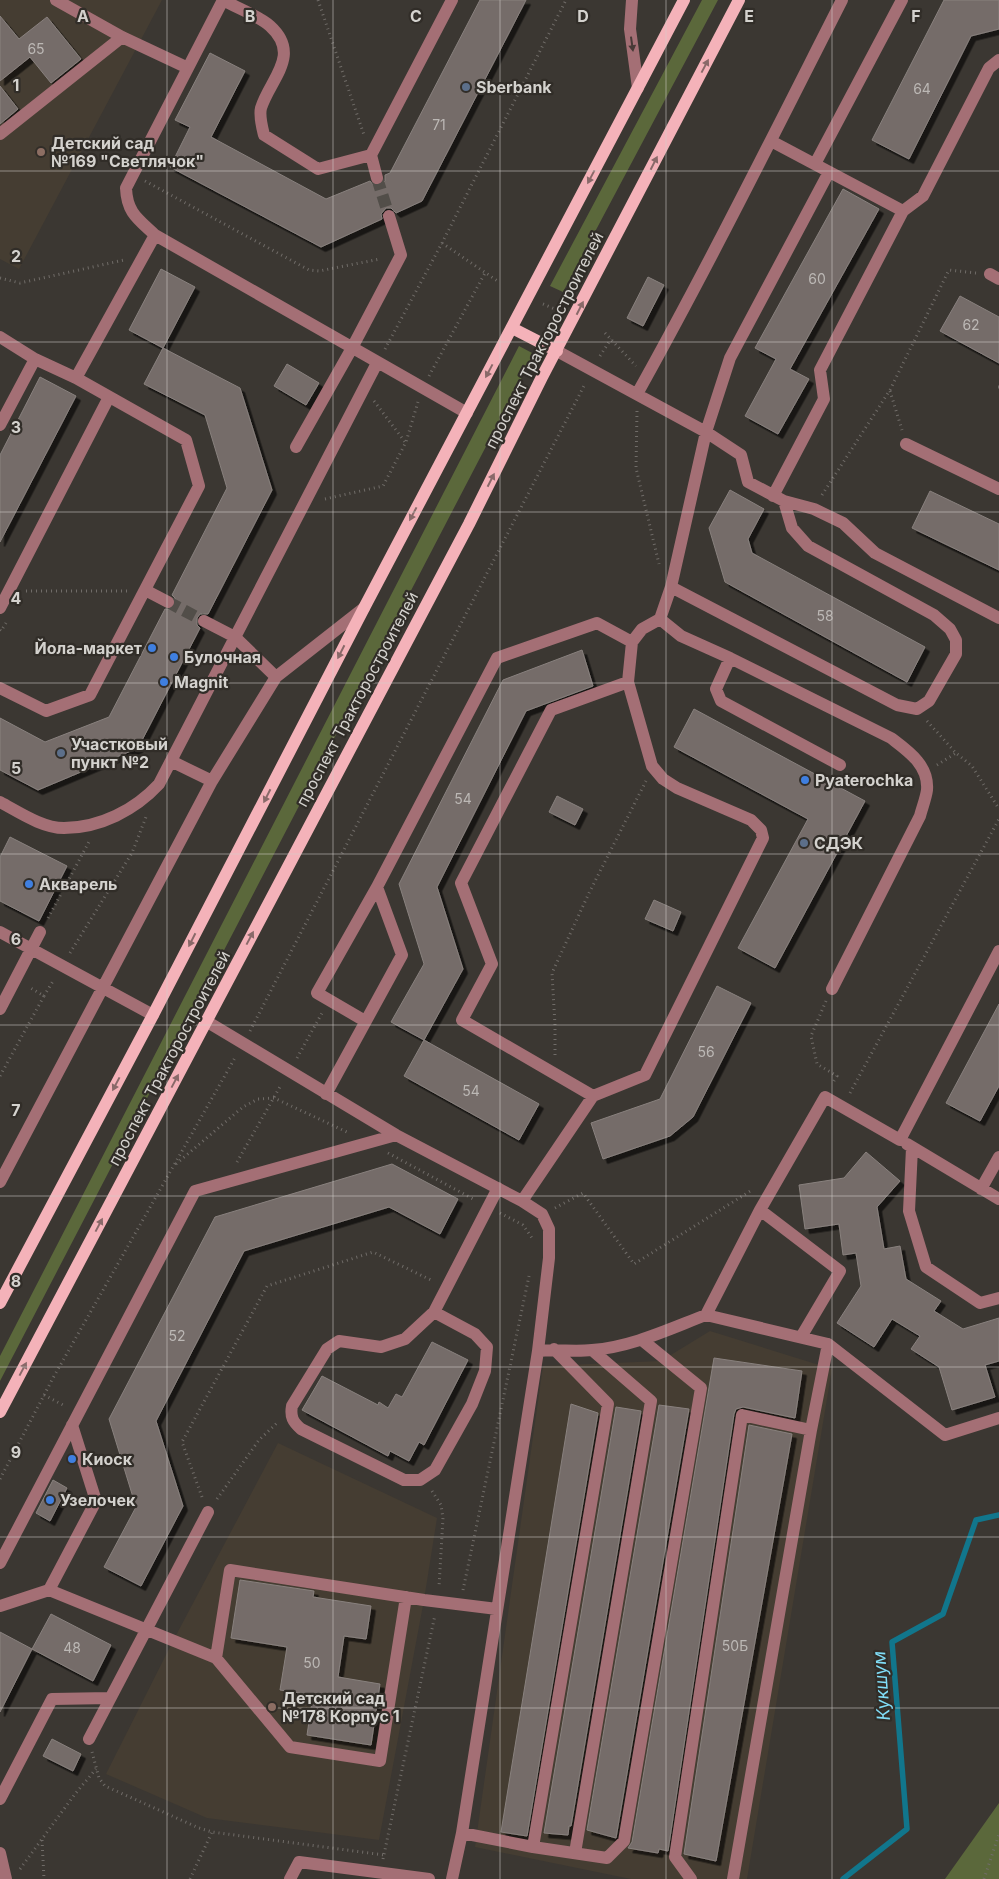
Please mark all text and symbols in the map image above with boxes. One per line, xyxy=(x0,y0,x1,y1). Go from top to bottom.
text: A xyxy=(77,6,89,26)
text: B xyxy=(245,6,255,26)
text: C xyxy=(410,6,422,26)
text: D xyxy=(577,6,589,26)
text: E xyxy=(744,6,754,26)
text: F xyxy=(911,6,921,26)
one-way arrow xyxy=(628,36,636,52)
house number: 65 xyxy=(27,40,45,57)
one-way arrow xyxy=(701,59,709,73)
text: 1 xyxy=(13,75,19,95)
place label: Sberbank xyxy=(476,77,552,97)
house number: 64 xyxy=(913,80,931,97)
marker: Sberbank xyxy=(460,81,472,93)
house number: 71 xyxy=(432,116,446,133)
place label: Детский сад №169 "Светлячок" xyxy=(51,133,204,171)
marker: Детский сад №169 "Светлячок" xyxy=(35,146,47,158)
one-way arrow xyxy=(650,156,658,170)
one-way arrow xyxy=(587,170,595,184)
street label: проспект Тракторостроителей xyxy=(480,228,608,452)
text: 2 xyxy=(11,246,21,266)
house number: 60 xyxy=(808,270,826,287)
one-way arrow xyxy=(576,300,584,315)
house number: 62 xyxy=(962,316,980,333)
one-way arrow xyxy=(485,364,493,378)
text: 3 xyxy=(11,417,21,437)
one-way arrow xyxy=(487,473,495,487)
one-way arrow xyxy=(409,507,417,522)
text: 4 xyxy=(11,588,22,608)
street label: проспект Тракторостроителей xyxy=(292,588,422,810)
house number: 58 xyxy=(816,607,834,624)
place label: Йола-маркет xyxy=(35,638,142,658)
marker: Йола-маркет xyxy=(146,642,158,654)
one-way arrow xyxy=(337,644,345,659)
place label: Булочная xyxy=(184,647,261,667)
marker: Булочная xyxy=(168,651,180,663)
place label: Magnit xyxy=(174,672,229,692)
marker: Magnit xyxy=(158,676,170,688)
place label: Участковый пункт №2 xyxy=(71,734,168,772)
marker: Участковый пункт №2 xyxy=(55,747,67,759)
text: 5 xyxy=(11,758,21,778)
place label: Pyaterochka xyxy=(815,770,913,790)
marker: Pyaterochka xyxy=(799,774,811,786)
one-way arrow xyxy=(263,789,271,803)
house number: 54 xyxy=(454,790,472,807)
place label: СДЭК xyxy=(814,833,864,853)
marker: СДЭК xyxy=(798,837,810,849)
place label: Акварель xyxy=(39,874,118,894)
marker: Акварель xyxy=(23,878,35,890)
text: 6 xyxy=(11,929,21,949)
one-way arrow xyxy=(246,930,254,945)
one-way arrow xyxy=(188,933,196,947)
street label: проспект Тракторостроителей xyxy=(104,947,234,1169)
house number: 56 xyxy=(697,1043,715,1060)
one-way arrow xyxy=(170,1075,179,1088)
one-way arrow xyxy=(112,1077,121,1091)
house number: 54 xyxy=(462,1082,480,1099)
text: 7 xyxy=(11,1100,21,1120)
one-way arrow xyxy=(95,1218,103,1232)
text: 8 xyxy=(11,1271,21,1291)
house number: 52 xyxy=(168,1327,186,1344)
one-way arrow xyxy=(19,1362,27,1376)
text: 9 xyxy=(11,1442,21,1462)
place label: Киоск xyxy=(82,1449,133,1469)
marker: Киоск xyxy=(66,1453,78,1465)
place label: Узелочек xyxy=(60,1490,136,1510)
marker: Узелочек xyxy=(44,1494,56,1506)
house number: 50Б xyxy=(722,1637,748,1654)
house number: 48 xyxy=(63,1639,81,1656)
water label: Кукшум xyxy=(868,1650,894,1722)
house number: 50 xyxy=(303,1654,321,1671)
place label: Детский сад №178 Корпус 1 xyxy=(282,1688,400,1726)
marker: Детский сад №178 Корпус 1 xyxy=(266,1701,278,1713)

